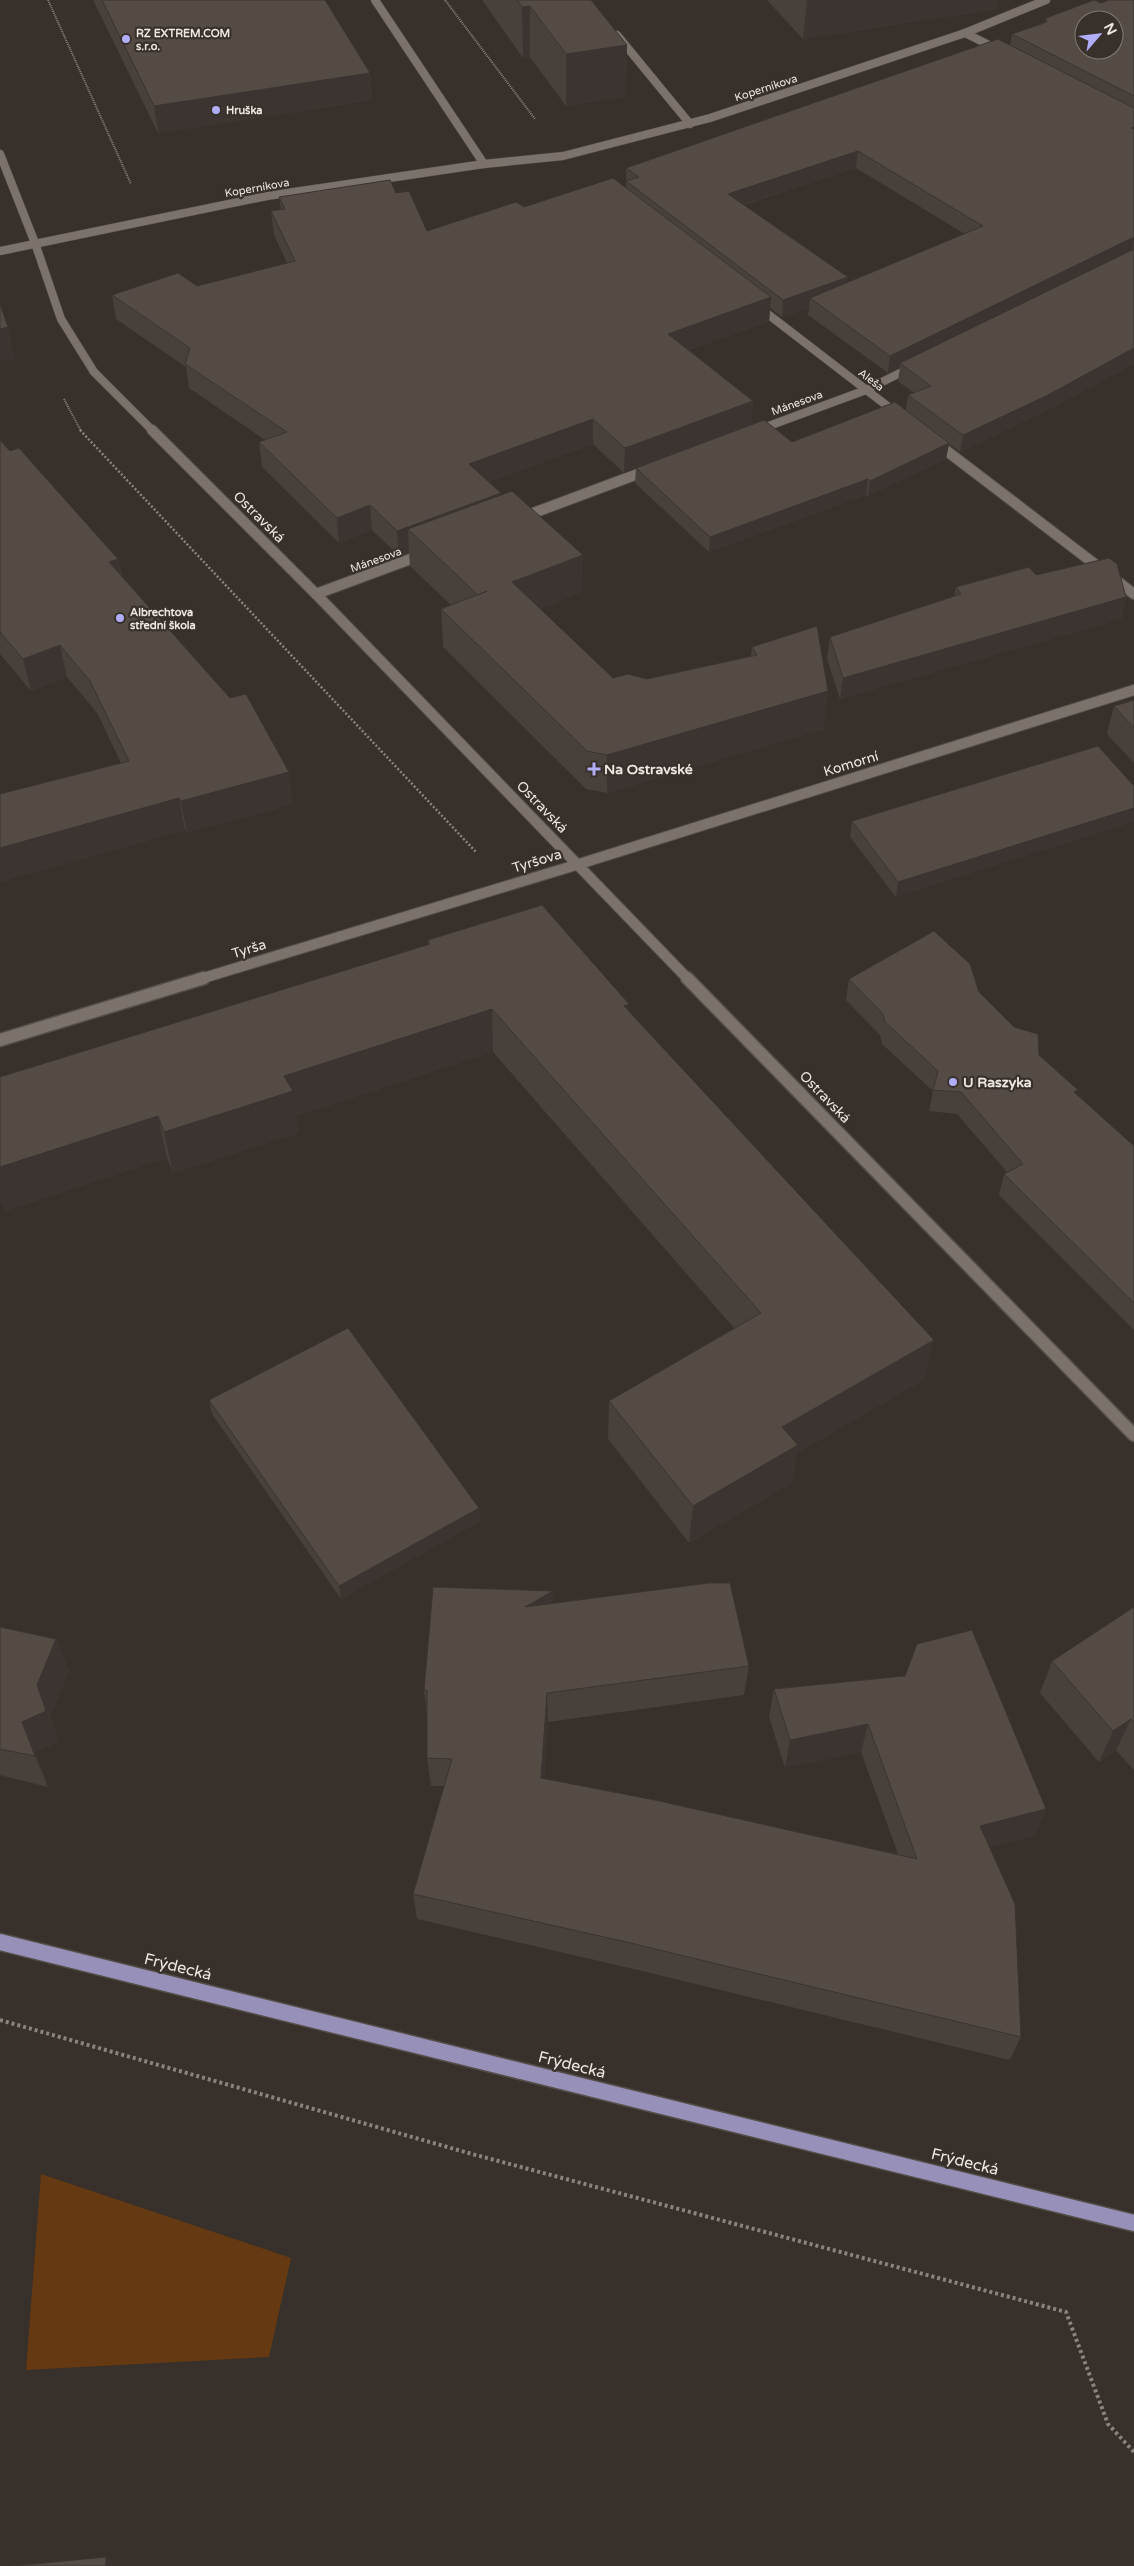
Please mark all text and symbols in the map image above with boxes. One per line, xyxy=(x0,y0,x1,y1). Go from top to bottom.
north arrow xyxy=(1074,10,1124,60)
text: N xyxy=(1100,20,1120,38)
place label: RZ EXTREM.COM s.r.o. xyxy=(136,27,230,53)
marker: RZ EXTREM.COM s.r.o. xyxy=(120,33,132,45)
street label: Koperníkova xyxy=(733,72,799,104)
marker: Hruška xyxy=(210,104,222,116)
place label: Hruška xyxy=(226,104,262,117)
street label: Koperníkova xyxy=(224,176,290,200)
street label: Aleša xyxy=(856,366,886,394)
street label: Mánesova xyxy=(770,388,824,418)
street label: Ostravská xyxy=(230,488,288,546)
street label: Mánesova xyxy=(349,545,403,575)
place label: Albrechtova střední škola xyxy=(130,606,196,632)
marker: Albrechtova střední škola xyxy=(114,612,126,624)
street label: Komorní xyxy=(821,747,881,780)
place label: Na Ostravské xyxy=(604,761,693,778)
marker: Na Ostravské xyxy=(588,763,600,775)
street label: Ostravská xyxy=(513,777,571,837)
street label: Tyršova xyxy=(510,845,564,877)
street label: Tyrša xyxy=(230,936,268,962)
street label: Ostravská xyxy=(796,1067,854,1127)
place label: U Raszyka xyxy=(963,1074,1032,1091)
marker: U Raszyka xyxy=(947,1076,959,1088)
street label: Frýdecká xyxy=(142,1949,214,1985)
street label: Frýdecká xyxy=(536,2047,608,2083)
street label: Frýdecká xyxy=(929,2144,1001,2180)

